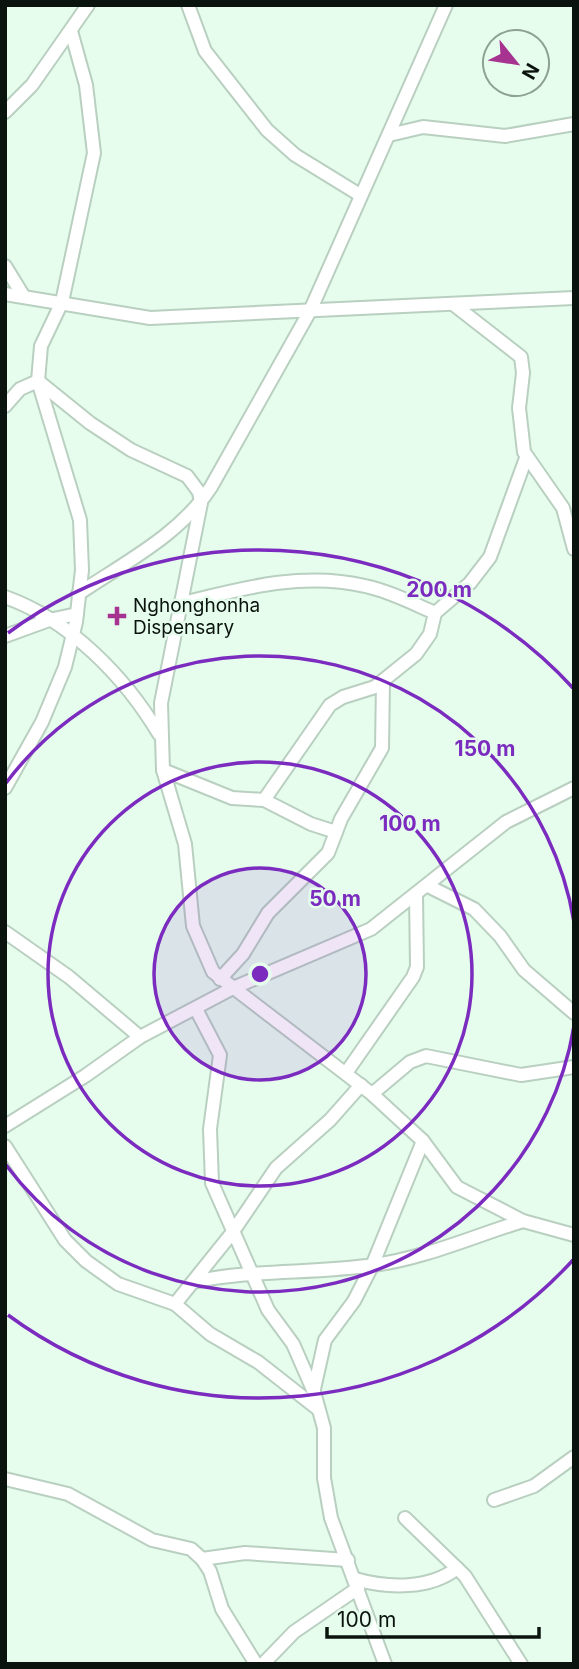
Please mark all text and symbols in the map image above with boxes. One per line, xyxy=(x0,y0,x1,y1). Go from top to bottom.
north arrow xyxy=(481,28,551,98)
text: N xyxy=(517,59,544,83)
text: 200 m xyxy=(406,577,472,602)
place label: Nghonghonha Dispensary xyxy=(133,594,260,639)
marker: Nghonghonha Dispensary xyxy=(107,606,127,626)
text: 150 m xyxy=(455,736,515,761)
text: 100 m xyxy=(379,811,441,836)
text: 50 m xyxy=(309,886,361,911)
centre of rings xyxy=(248,962,272,986)
scale bar xyxy=(327,1596,539,1640)
text: 100 m xyxy=(337,1607,396,1632)

